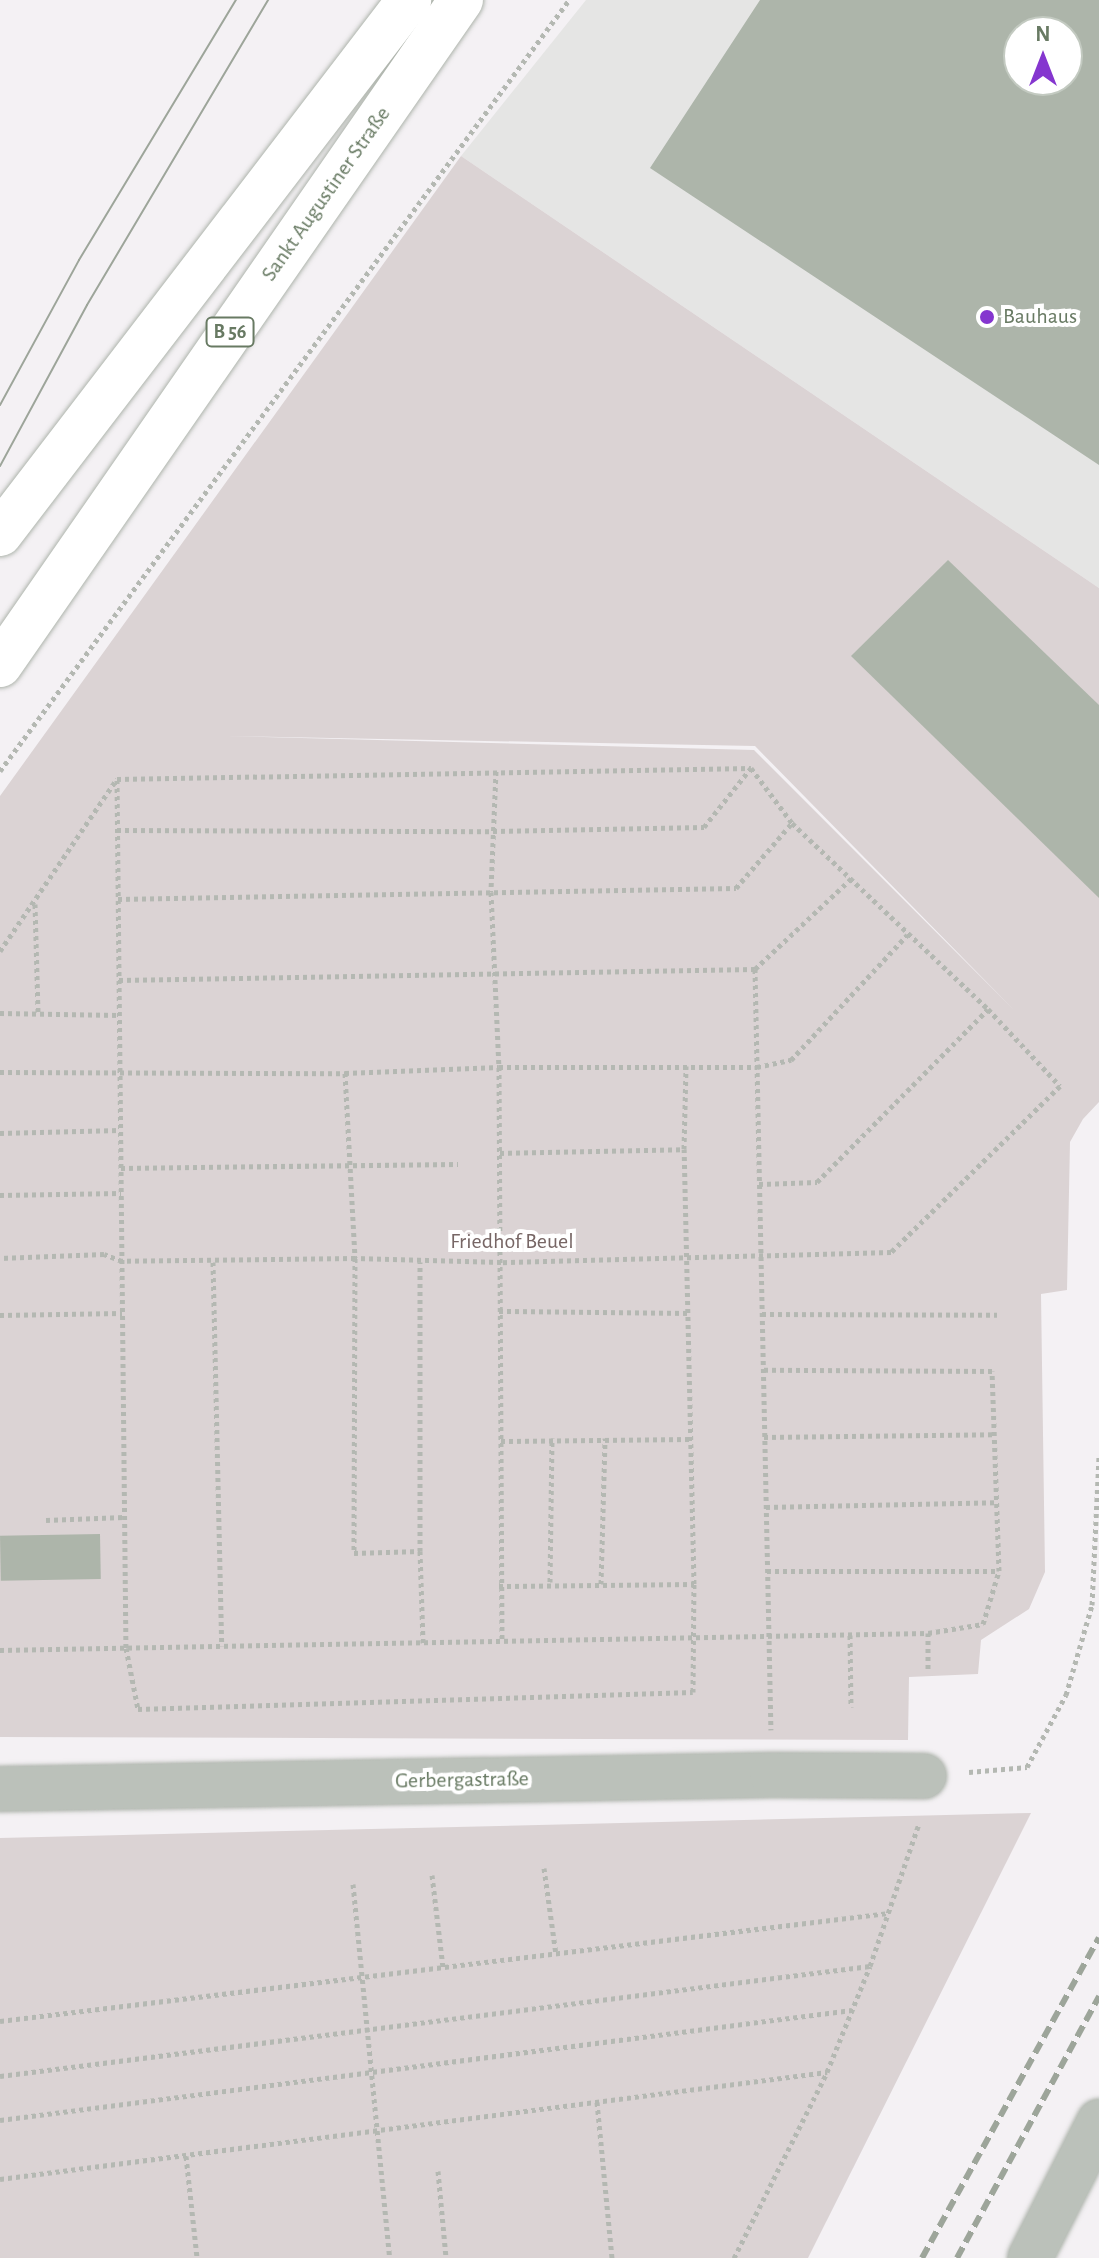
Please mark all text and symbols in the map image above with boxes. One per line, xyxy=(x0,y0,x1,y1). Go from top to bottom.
north arrow xyxy=(1003,16,1083,96)
text: N xyxy=(1035,23,1051,45)
street label: Sankt Augustiner Straße xyxy=(256,102,396,286)
place label: Bauhaus xyxy=(1003,304,1077,330)
marker: Bauhaus xyxy=(978,308,996,326)
road number: B 56 xyxy=(204,316,256,348)
park label: Friedhof Beuel xyxy=(450,1229,574,1255)
street label: Gerbergastraße xyxy=(395,1766,529,1794)

